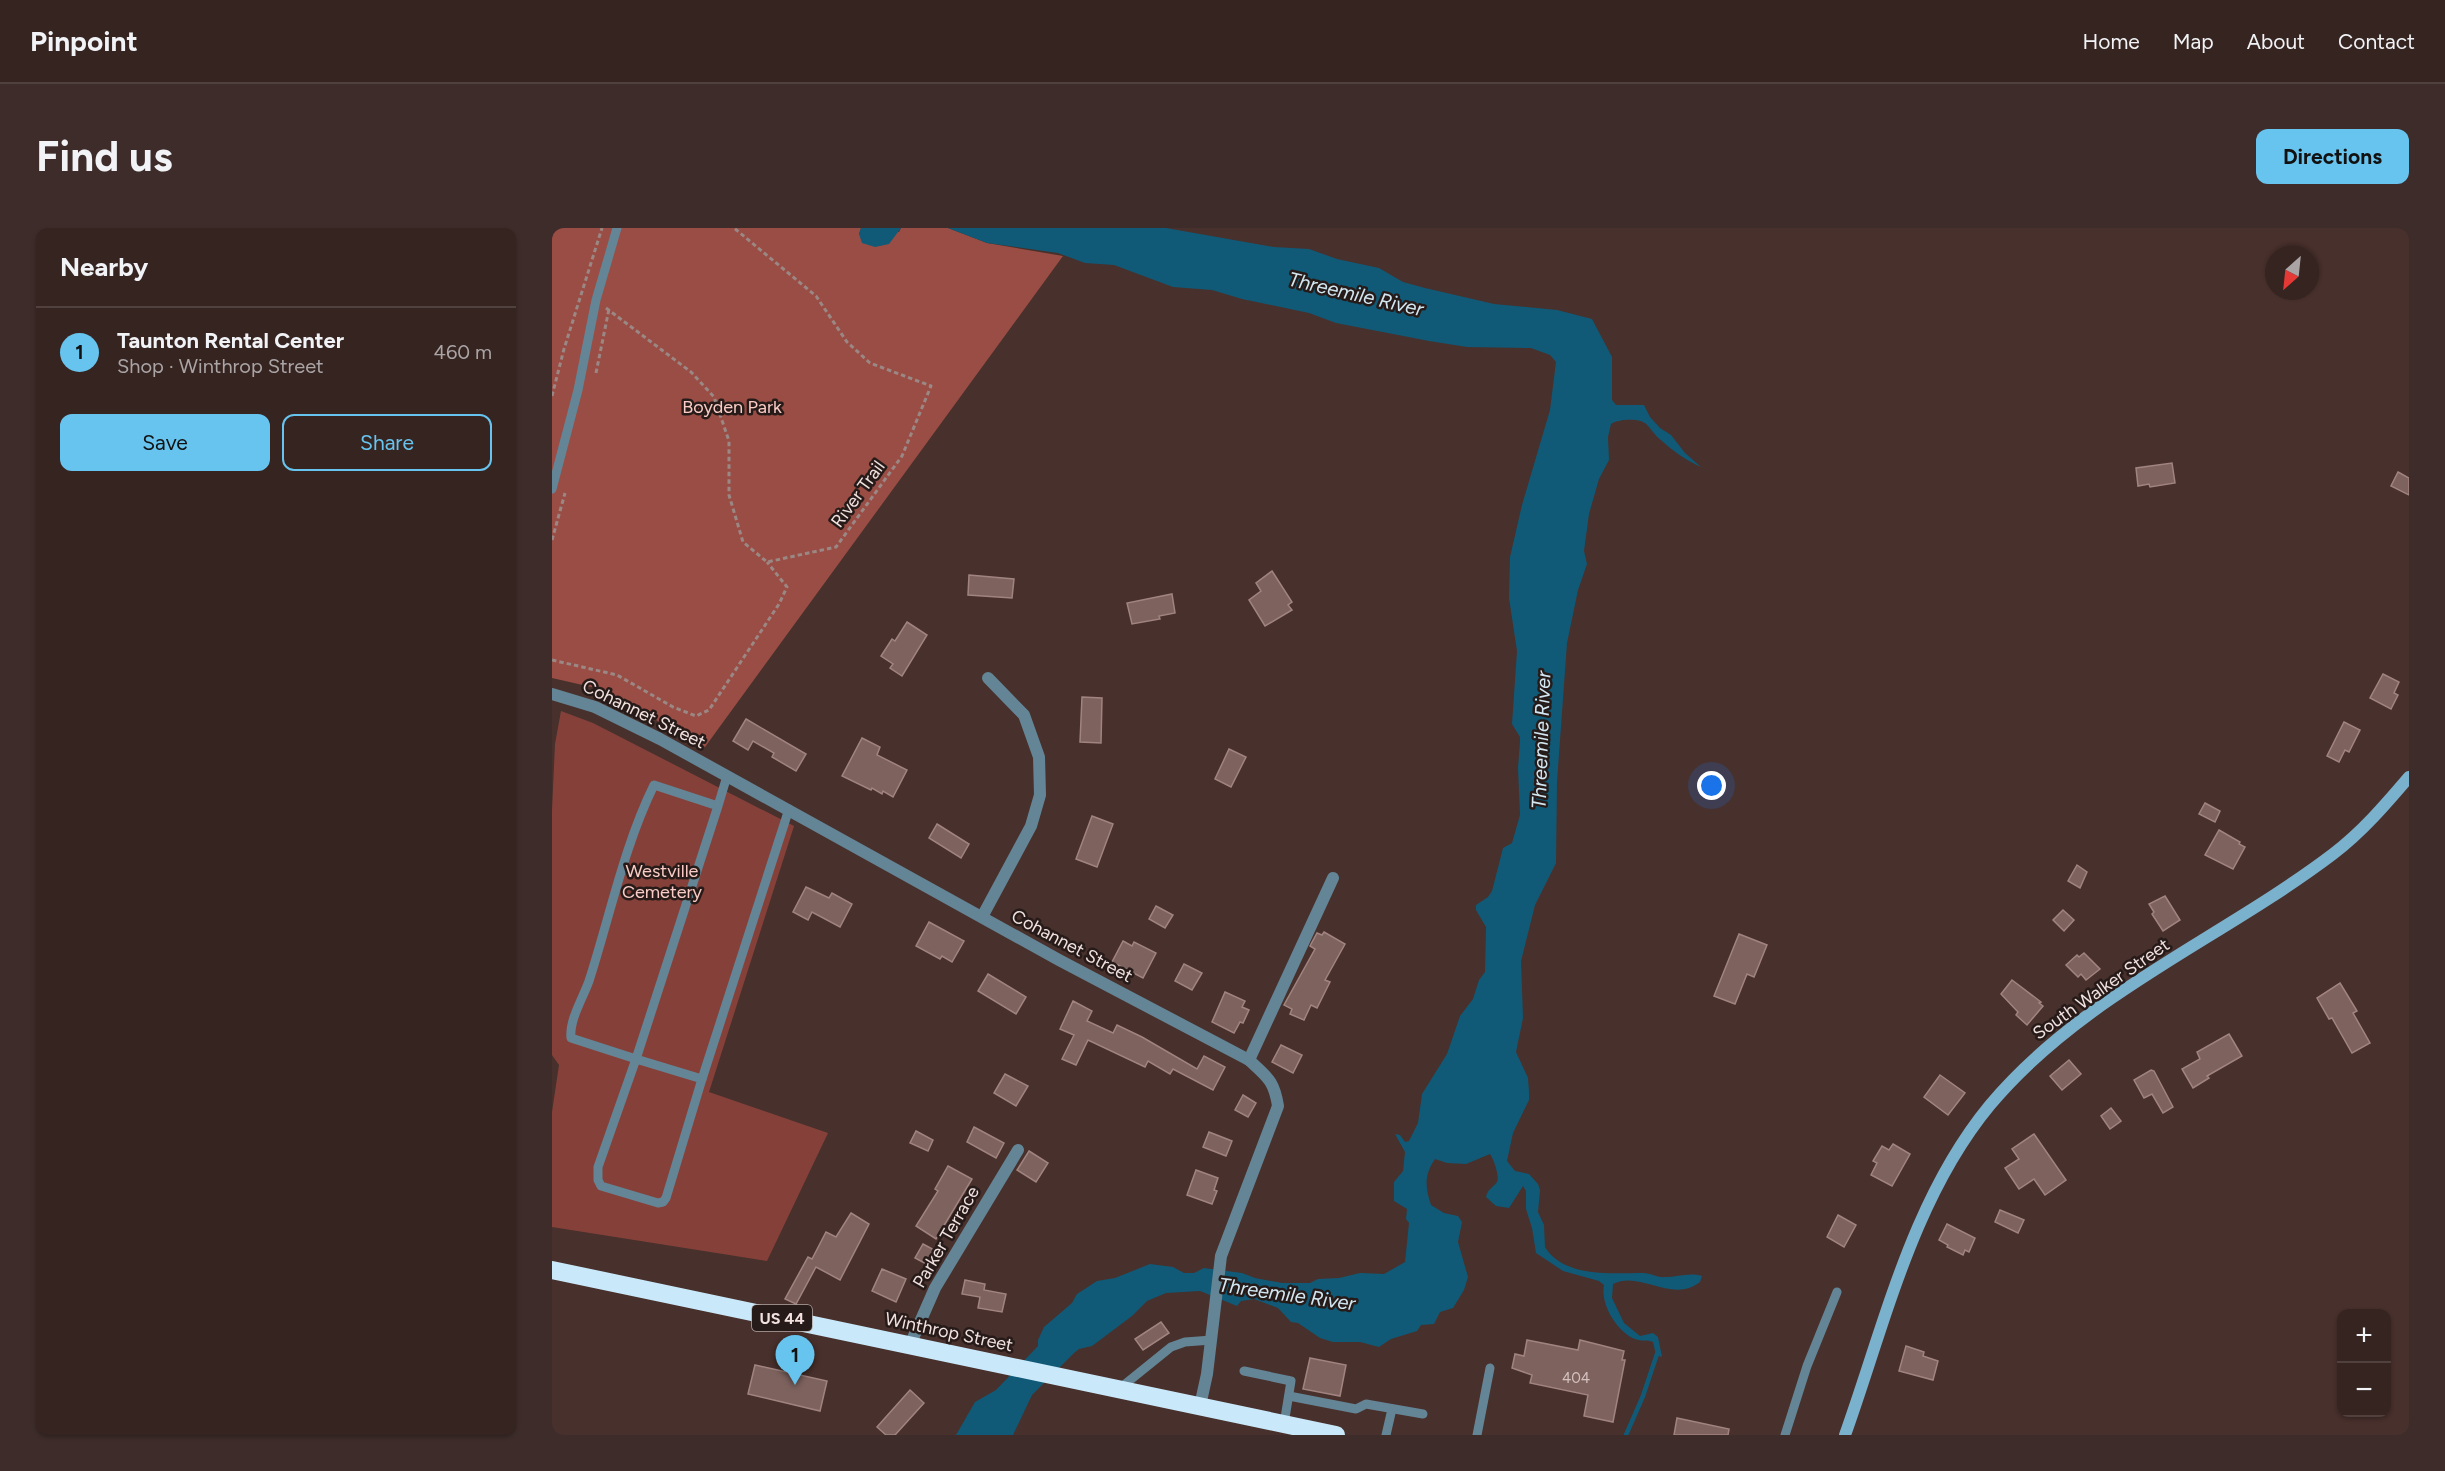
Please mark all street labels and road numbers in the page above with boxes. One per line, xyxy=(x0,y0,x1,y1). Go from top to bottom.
street label: River Trail xyxy=(826,456,890,532)
street label: Cohannet Street xyxy=(579,675,709,753)
street label: Cohannet Street xyxy=(1008,905,1137,987)
street label: South Walker Street xyxy=(2028,933,2174,1044)
street label: Parker Terrace xyxy=(908,1182,984,1292)
road number: US 44 xyxy=(752,1305,812,1331)
street label: Winthrop Street xyxy=(883,1308,1015,1356)

